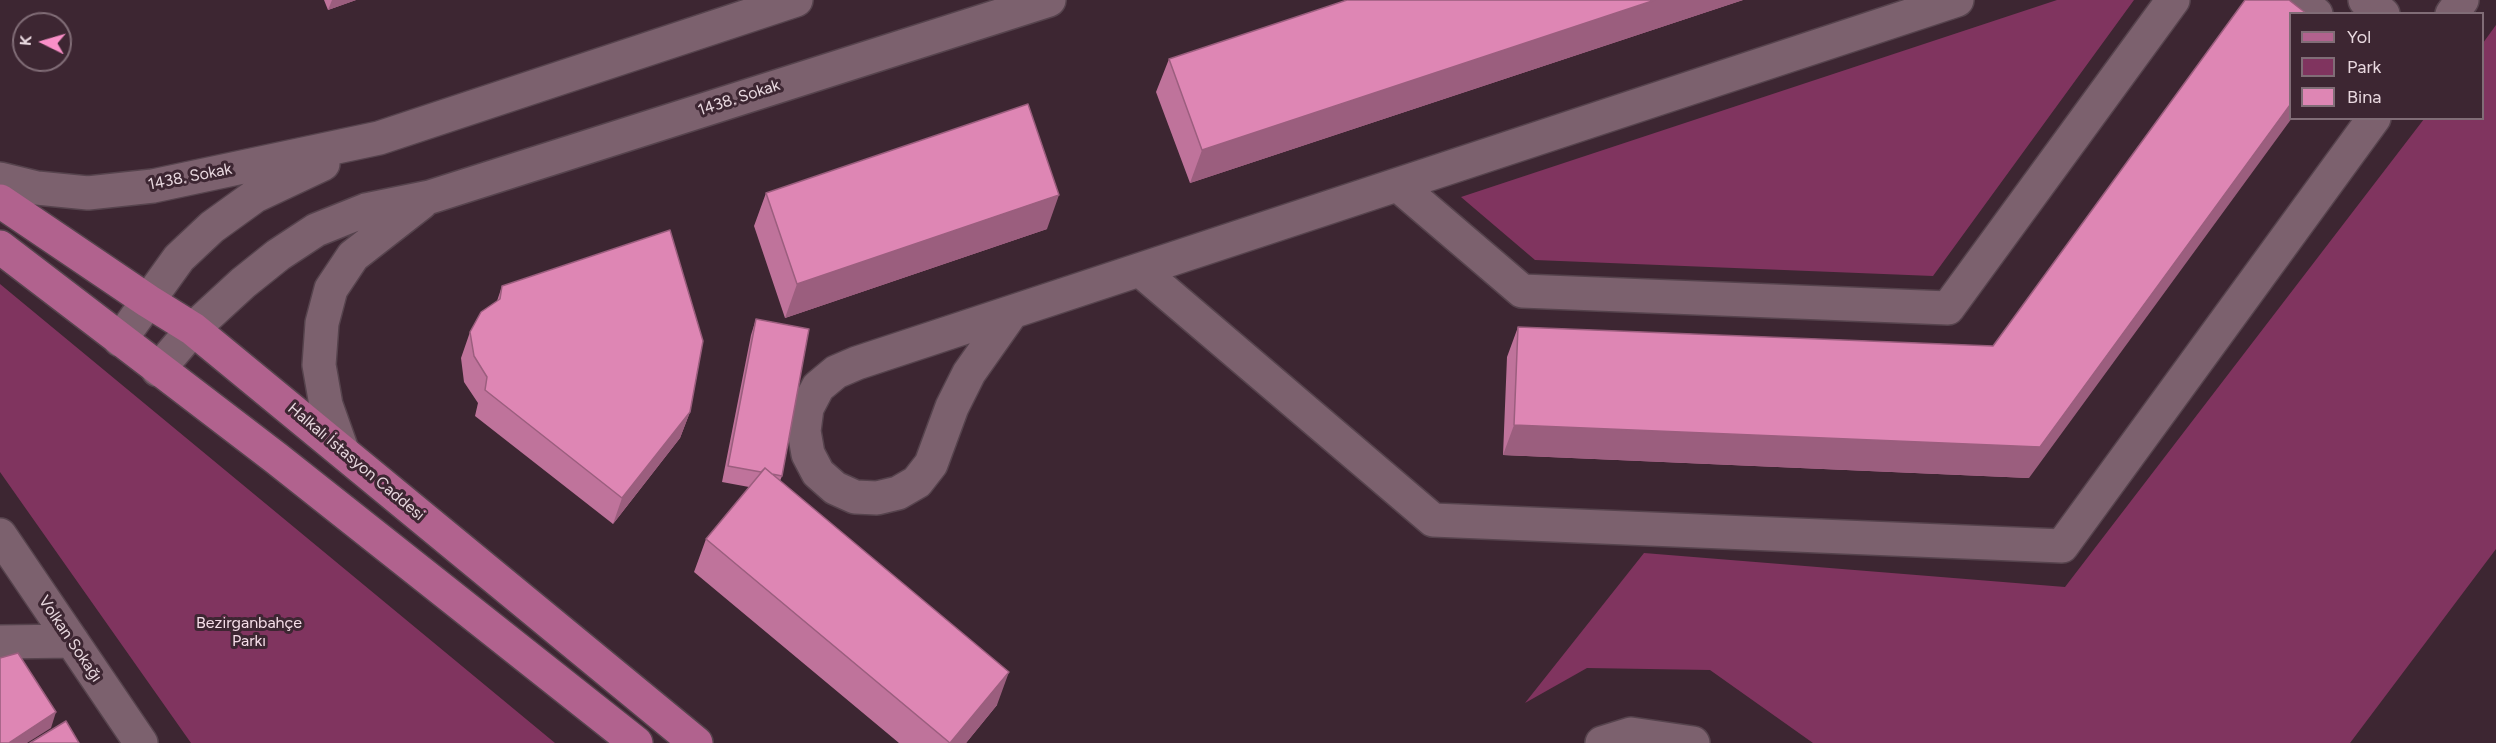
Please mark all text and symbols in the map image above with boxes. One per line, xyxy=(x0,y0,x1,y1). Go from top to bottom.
north arrow xyxy=(12,12,72,72)
legend xyxy=(2289,12,2484,120)
text: Yol xyxy=(2347,26,2371,48)
text: K xyxy=(16,34,35,47)
text: Park xyxy=(2347,56,2381,78)
street label: 1438. Sokak xyxy=(696,76,782,120)
text: Bina xyxy=(2347,86,2381,108)
street label: 1438. Sokak xyxy=(146,159,234,195)
street label: Halkalı İstasyon Caddesi xyxy=(284,399,428,525)
street label: Volkan Sokağı xyxy=(34,592,106,686)
park label: Bezirganbahçe Parkı xyxy=(196,613,302,651)

